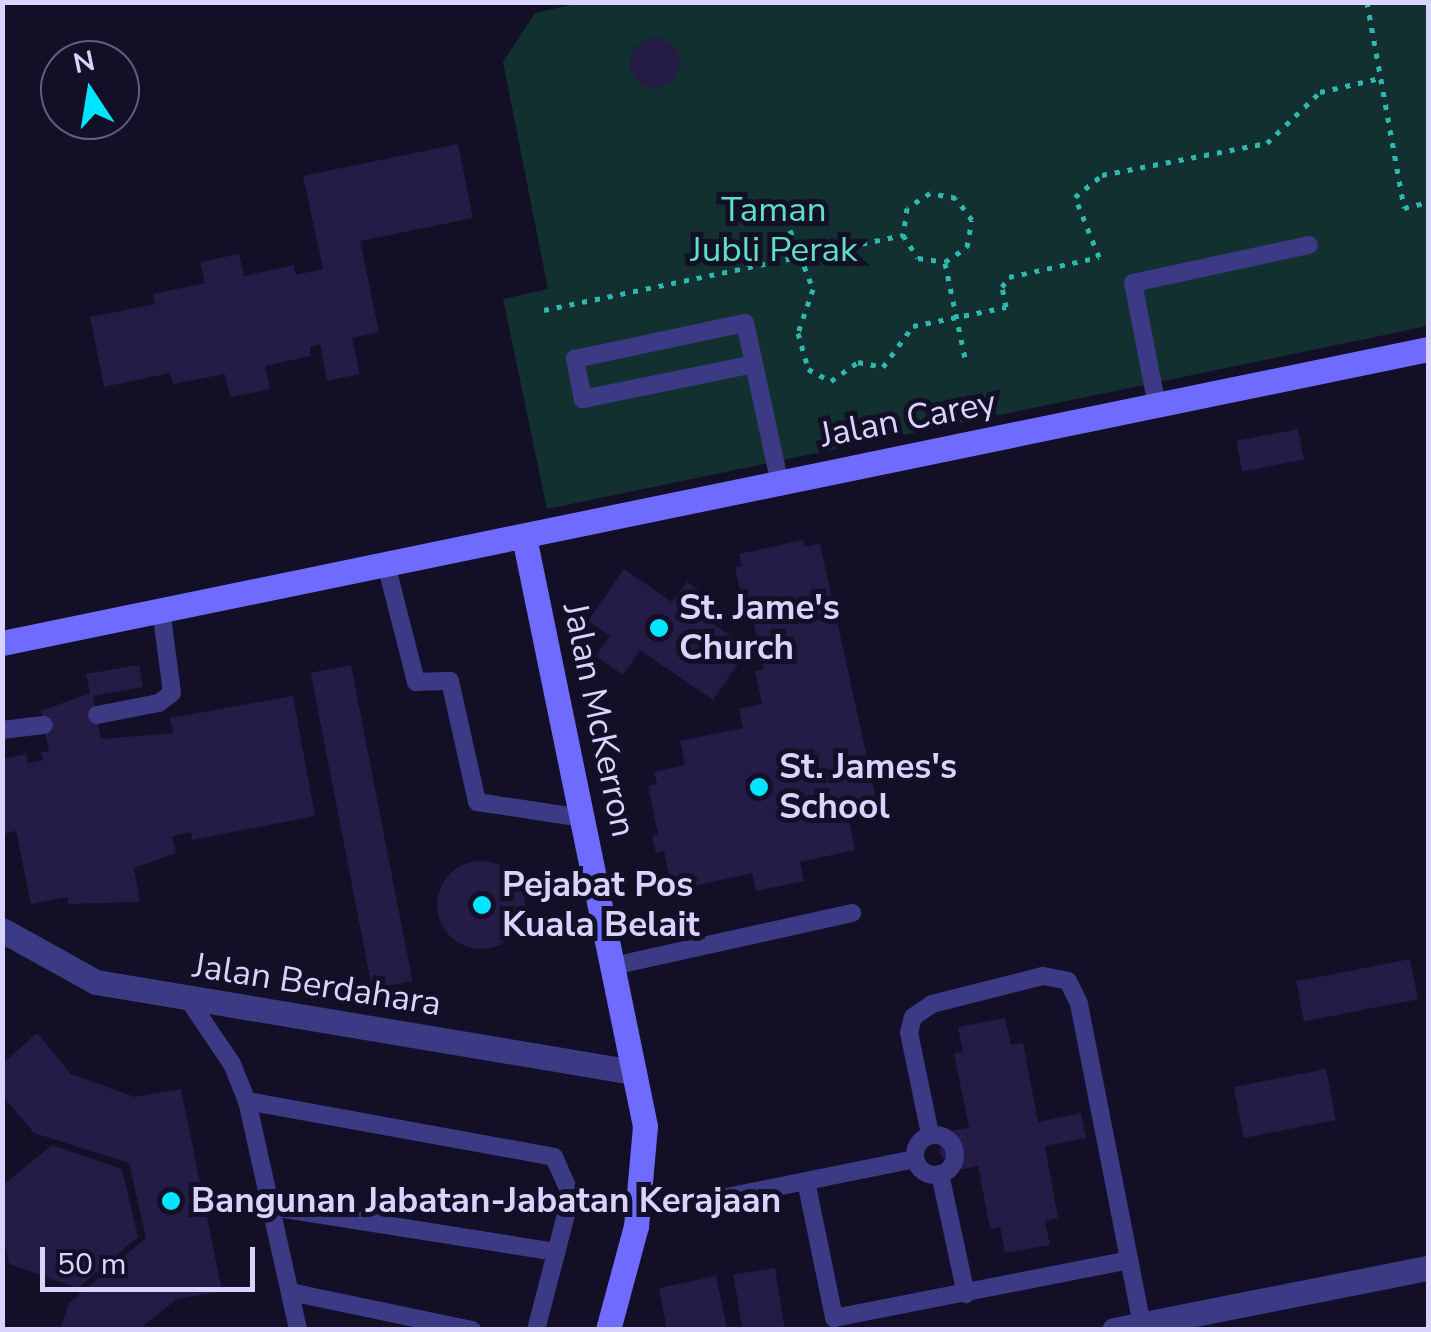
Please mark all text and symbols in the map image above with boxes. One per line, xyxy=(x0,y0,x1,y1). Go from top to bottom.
north arrow xyxy=(40,40,140,140)
text: N xyxy=(70,42,98,83)
park label: Taman Jubli Perak xyxy=(690,189,858,271)
street label: Jalan Carey xyxy=(817,381,999,457)
place label: St. Jame's Church xyxy=(679,587,840,669)
street label: Jalan McKerron xyxy=(554,599,644,841)
marker: St. Jame's Church xyxy=(648,617,670,639)
place label: St. James's School xyxy=(779,746,957,828)
marker: St. James's School xyxy=(748,776,770,798)
place label: Pejabat Pos Kuala Belait xyxy=(502,864,700,946)
marker: Pejabat Pos Kuala Belait xyxy=(471,894,493,916)
street label: Jalan Berdahara xyxy=(190,945,444,1025)
place label: Bangunan Jabatan-Jabatan Kerajaan xyxy=(191,1180,781,1222)
marker: Bangunan Jabatan-Jabatan Kerajaan xyxy=(160,1190,182,1212)
scale bar xyxy=(45,1227,260,1289)
text: 50 m xyxy=(57,1244,126,1285)

